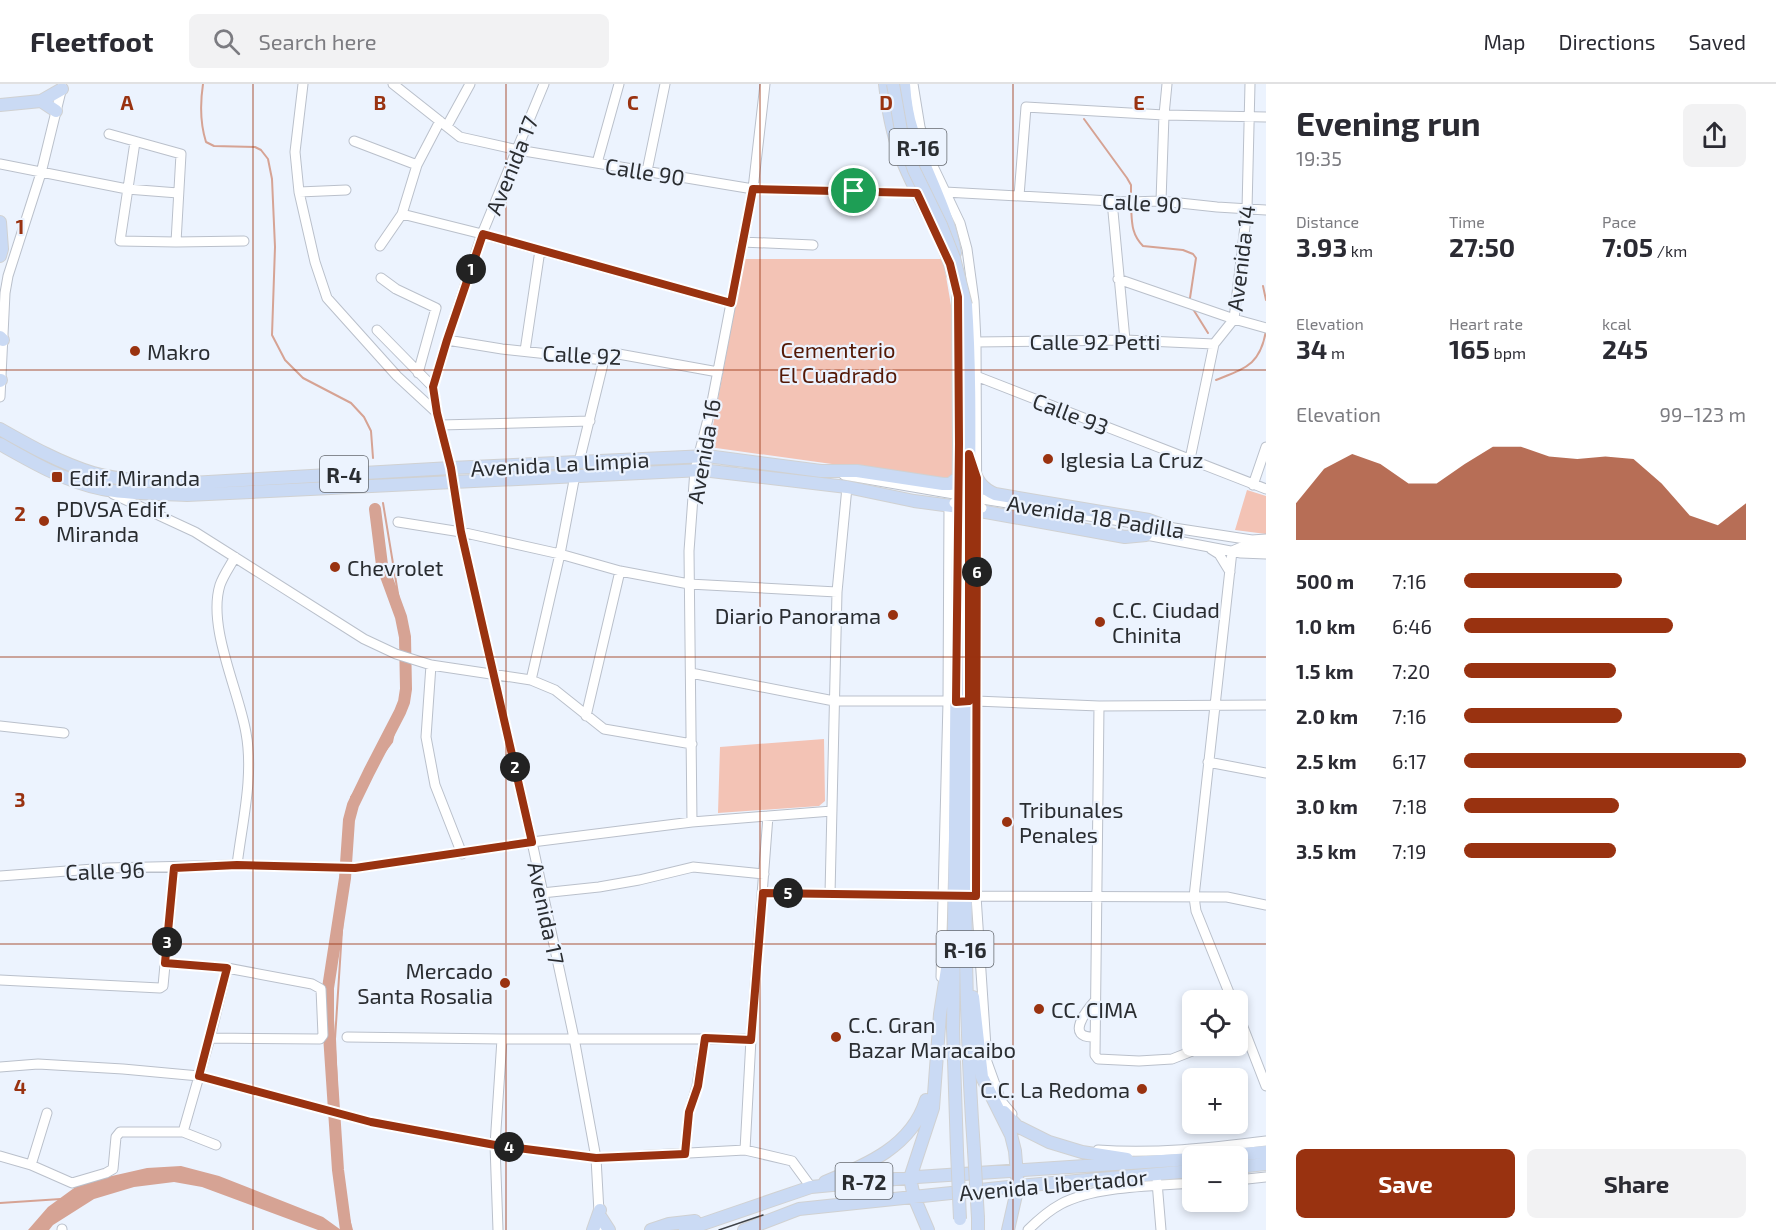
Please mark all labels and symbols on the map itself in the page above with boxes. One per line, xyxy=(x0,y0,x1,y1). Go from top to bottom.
text: A xyxy=(120,90,134,114)
text: B xyxy=(374,90,386,114)
text: C xyxy=(627,90,639,114)
text: D xyxy=(879,90,893,114)
text: E xyxy=(1133,90,1145,114)
street label: Avenida 17 xyxy=(479,112,543,218)
road number: R-16 xyxy=(890,129,946,165)
street label: Calle 90 xyxy=(603,152,687,190)
pin xyxy=(828,165,879,216)
street label: Calle 90 xyxy=(1101,187,1183,217)
street label: Avenida 14 xyxy=(1221,203,1259,313)
text: 1 xyxy=(16,214,24,238)
pin: 1 xyxy=(456,254,486,284)
street label: Calle 92 Petti xyxy=(1029,328,1161,354)
park label: Cementerio El Cuadrado xyxy=(779,336,897,387)
place label: Makro xyxy=(147,338,211,364)
street label: Calle 92 xyxy=(542,339,622,369)
marker: Makro xyxy=(128,344,142,358)
street label: Calle 93 xyxy=(1029,387,1113,439)
street label: Avenida 16 xyxy=(681,397,725,505)
street label: Avenida La Limpia xyxy=(470,445,650,481)
place label: Iglesia La Cruz xyxy=(1060,446,1203,472)
marker: Iglesia La Cruz xyxy=(1041,452,1055,466)
road number: R-4 xyxy=(320,456,368,492)
place label: Edif. Miranda xyxy=(69,464,200,490)
marker: Edif. Miranda xyxy=(50,470,64,484)
street label: Avenida 18 Padilla xyxy=(1005,489,1187,543)
place label: PDVSA Edif. Miranda xyxy=(56,495,170,546)
text: 2 xyxy=(14,501,26,525)
marker: PDVSA Edif. Miranda xyxy=(37,514,51,528)
place label: Chevrolet xyxy=(347,554,444,580)
pin: 6 xyxy=(962,557,992,587)
marker: Chevrolet xyxy=(328,560,342,574)
place label: C.C. Ciudad Chinita xyxy=(1112,596,1220,647)
place label: Diario Panorama xyxy=(715,602,881,628)
marker: Diario Panorama xyxy=(886,608,900,622)
marker: C.C. Ciudad Chinita xyxy=(1093,615,1107,629)
pin: 2 xyxy=(500,752,530,782)
text: 3 xyxy=(14,787,26,811)
place label: Tribunales Penales xyxy=(1019,796,1123,847)
marker: Tribunales Penales xyxy=(1000,815,1014,829)
street label: Calle 96 xyxy=(65,856,145,884)
street label: Avenida 17 xyxy=(523,859,571,967)
pin: 5 xyxy=(773,878,803,908)
pin: 3 xyxy=(152,927,182,957)
road number: R-16 xyxy=(936,931,994,967)
place label: Mercado Santa Rosalia xyxy=(357,957,493,1008)
marker: Mercado Santa Rosalia xyxy=(498,976,512,990)
place label: CC. CIMA xyxy=(1051,996,1137,1022)
marker: CC. CIMA xyxy=(1032,1002,1046,1016)
place label: C.C. Gran Bazar Maracaibo xyxy=(848,1011,1016,1062)
marker: C.C. Gran Bazar Maracaibo xyxy=(829,1030,843,1044)
text: 4 xyxy=(14,1074,27,1098)
place label: C.C. La Redoma xyxy=(980,1076,1130,1102)
marker: C.C. La Redoma xyxy=(1135,1082,1149,1096)
pin: 4 xyxy=(494,1132,524,1162)
road number: R-72 xyxy=(836,1163,892,1199)
street label: Avenida Libertador xyxy=(958,1163,1148,1205)

